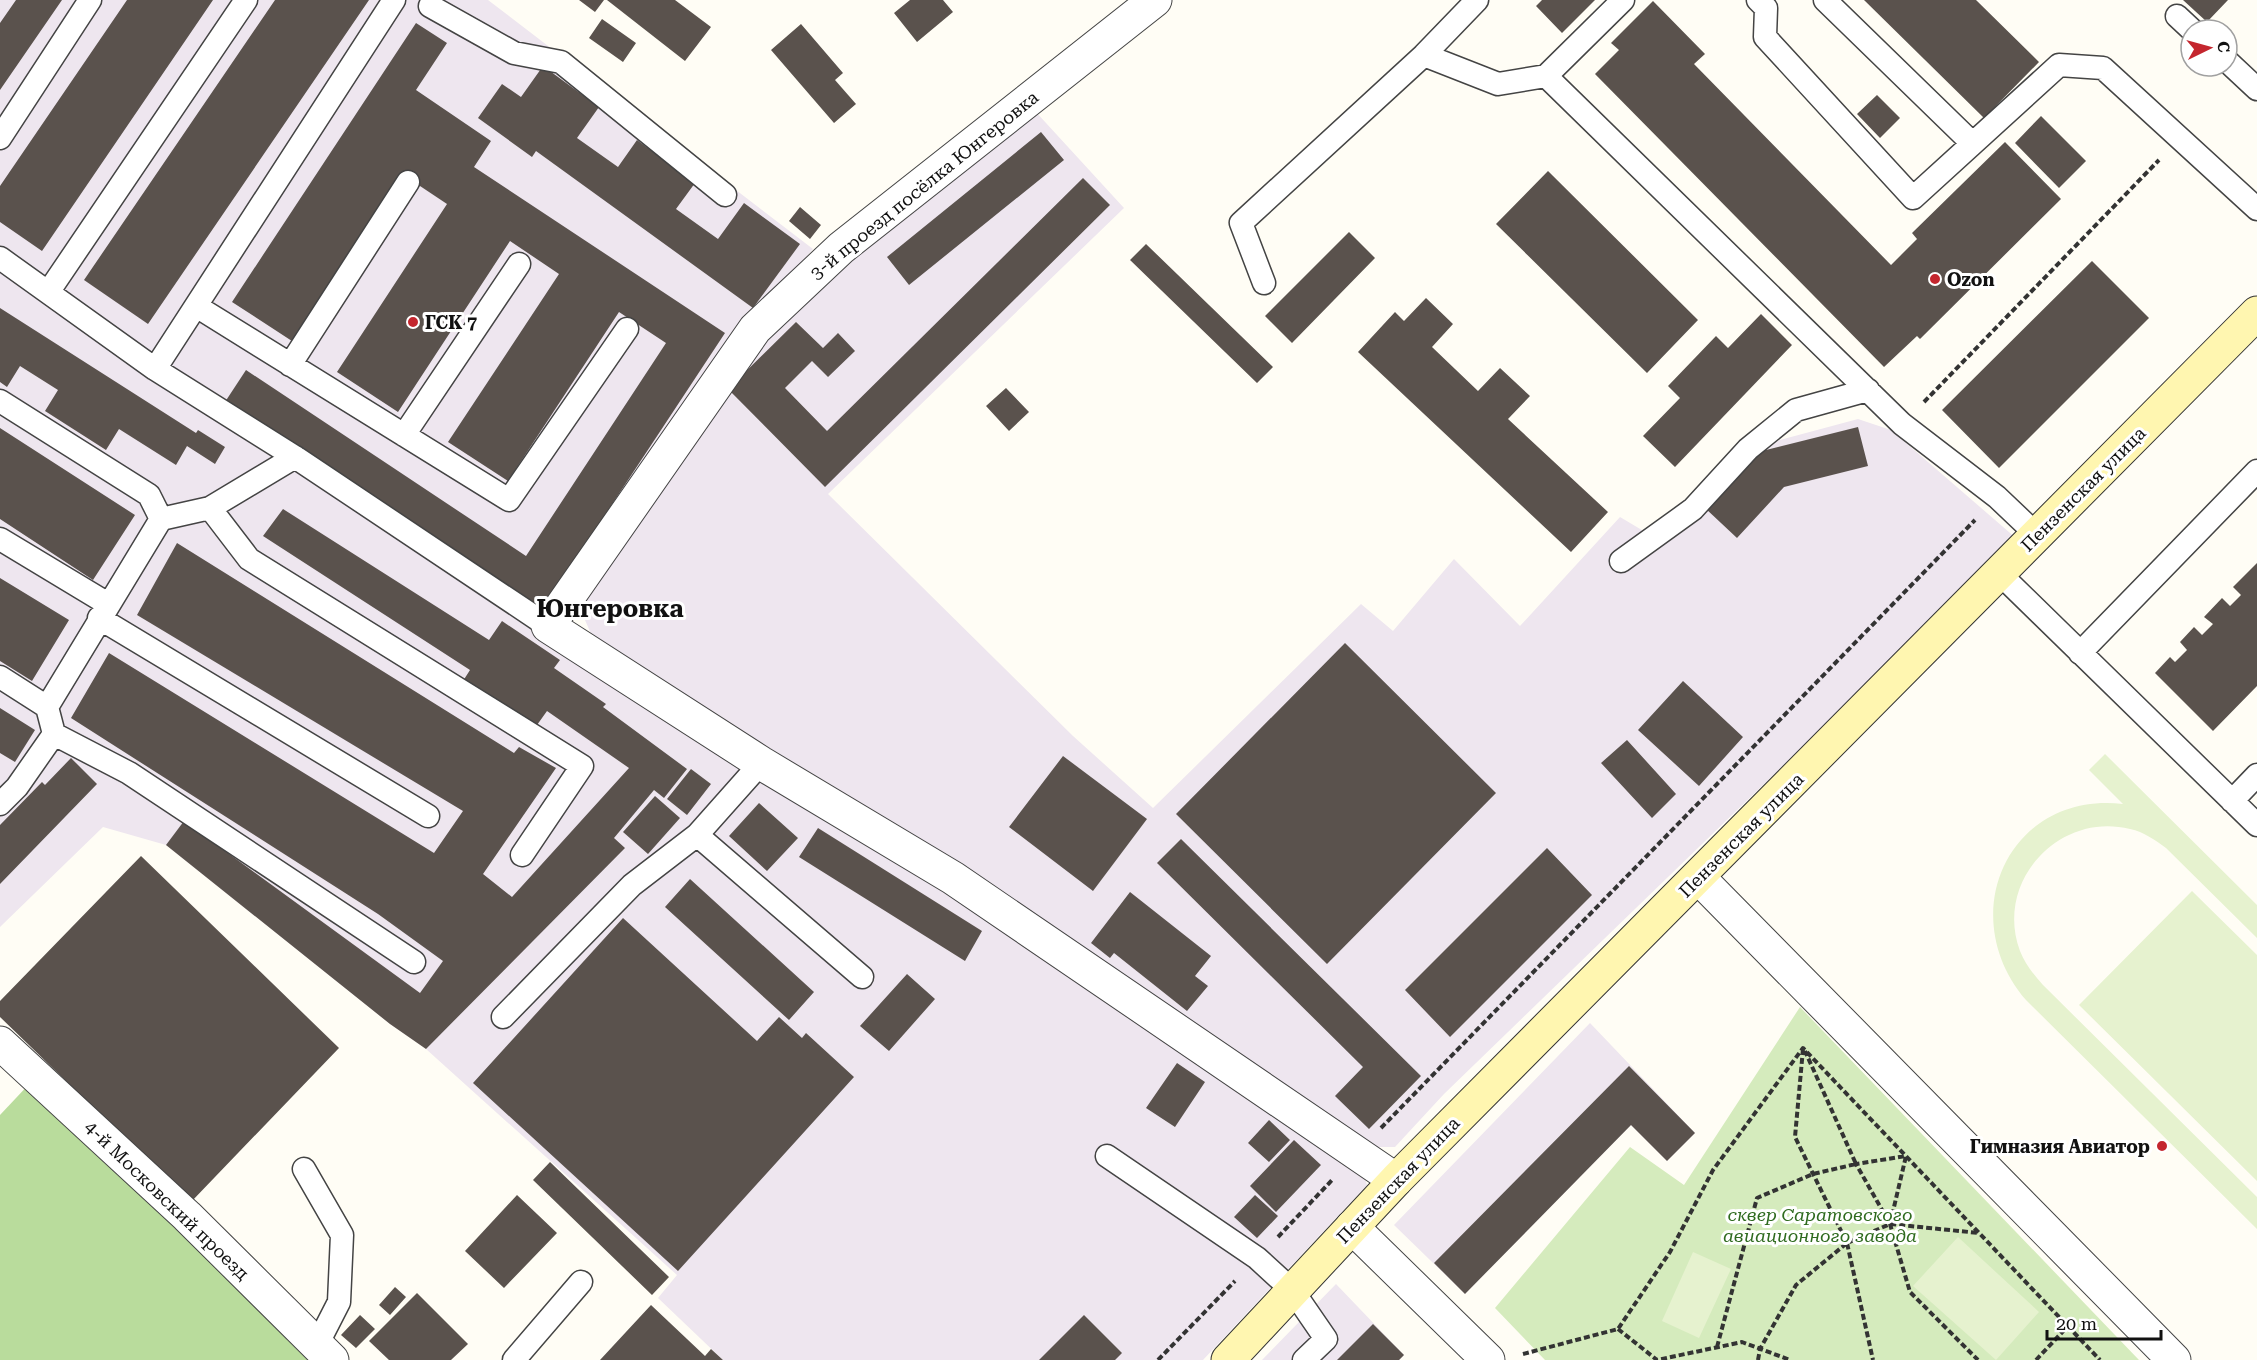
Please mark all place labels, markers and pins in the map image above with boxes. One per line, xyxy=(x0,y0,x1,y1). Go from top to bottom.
place label: Ozon xyxy=(1947,269,1995,290)
marker: Ozon xyxy=(1928,272,1942,286)
place label: ГСК 7 xyxy=(425,312,477,333)
marker: ГСК 7 xyxy=(406,315,420,329)
place label: Гимназия Авиатор xyxy=(1970,1136,2150,1157)
marker: Гимназия Авиатор xyxy=(2155,1139,2169,1153)

